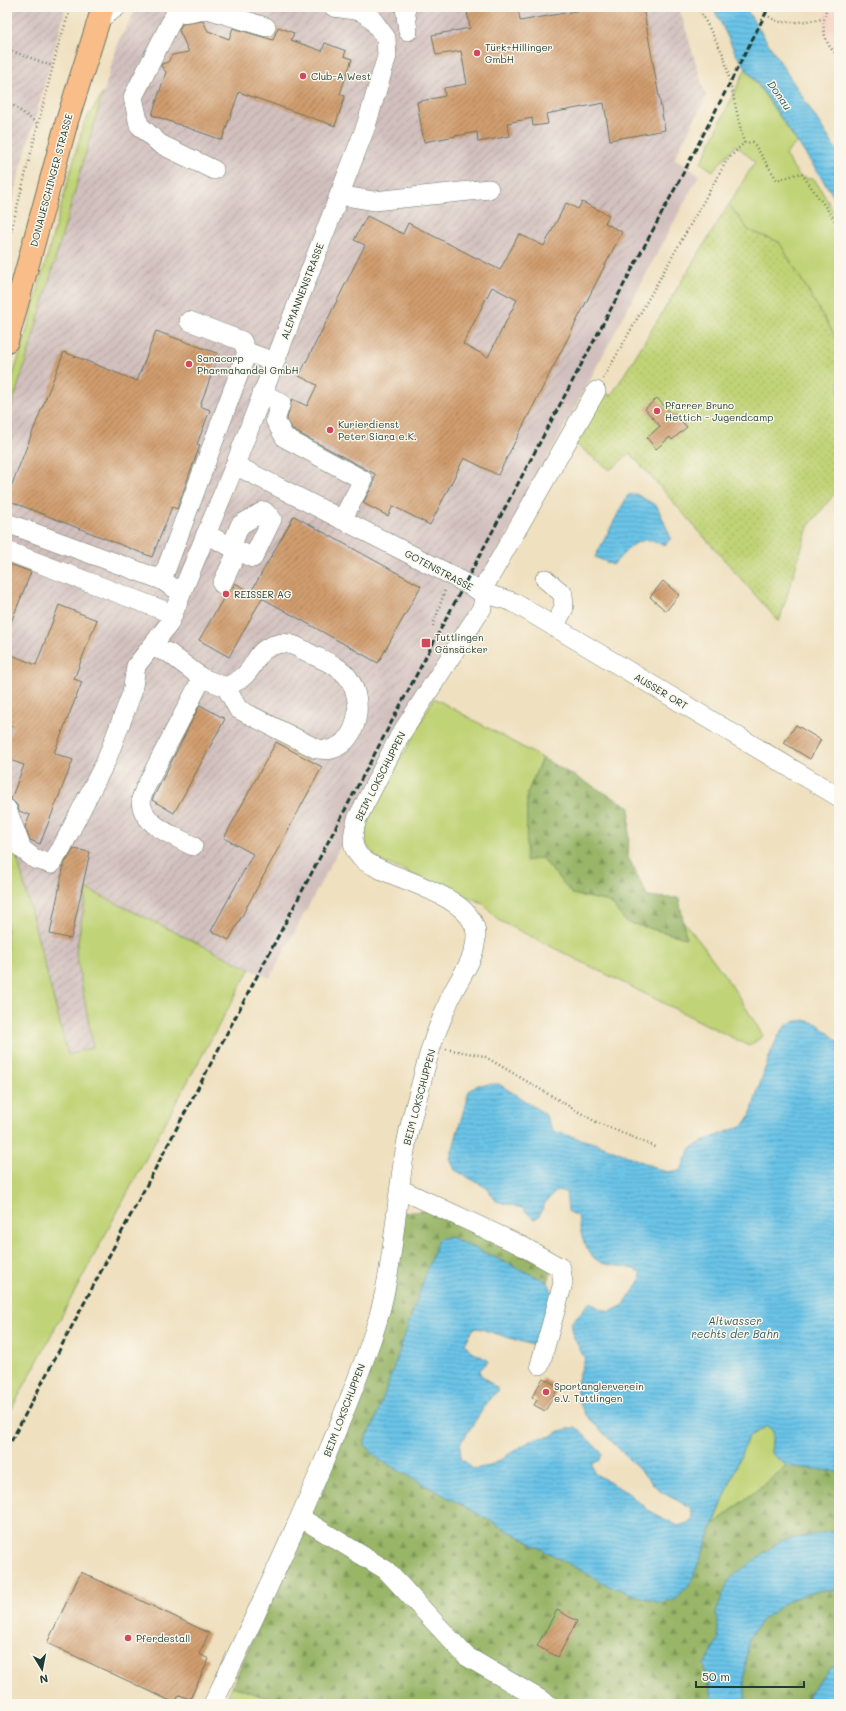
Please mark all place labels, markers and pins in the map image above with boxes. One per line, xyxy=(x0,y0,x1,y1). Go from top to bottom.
place label: Türk+Hillinger GmbH xyxy=(485,40,553,66)
marker: Türk+Hillinger GmbH xyxy=(472,48,482,58)
place label: Club-A West xyxy=(311,69,371,83)
marker: Club-A West xyxy=(298,71,308,81)
place label: Sanacorp Pharmahandel GmbH xyxy=(197,351,299,377)
marker: Sanacorp Pharmahandel GmbH xyxy=(184,359,194,369)
place label: Pfarrer Bruno Hettich - Jugendcamp xyxy=(665,398,773,424)
marker: Pfarrer Bruno Hettich - Jugendcamp xyxy=(652,406,662,416)
place label: Kurierdienst Peter Siara e.K. xyxy=(338,417,417,443)
marker: Kurierdienst Peter Siara e.K. xyxy=(325,425,335,435)
place label: REISSER AG xyxy=(234,587,292,601)
marker: REISSER AG xyxy=(221,589,231,599)
place label: Tuttlingen Gänsäcker xyxy=(435,630,488,656)
marker: Tuttlingen Gänsäcker xyxy=(420,637,432,649)
place label: Sportanglerverein e.V. Tuttlingen xyxy=(554,1379,644,1405)
marker: Sportanglerverein e.V. Tuttlingen xyxy=(541,1387,551,1397)
place label: Pferdestall xyxy=(136,1631,190,1645)
marker: Pferdestall xyxy=(123,1633,133,1643)

